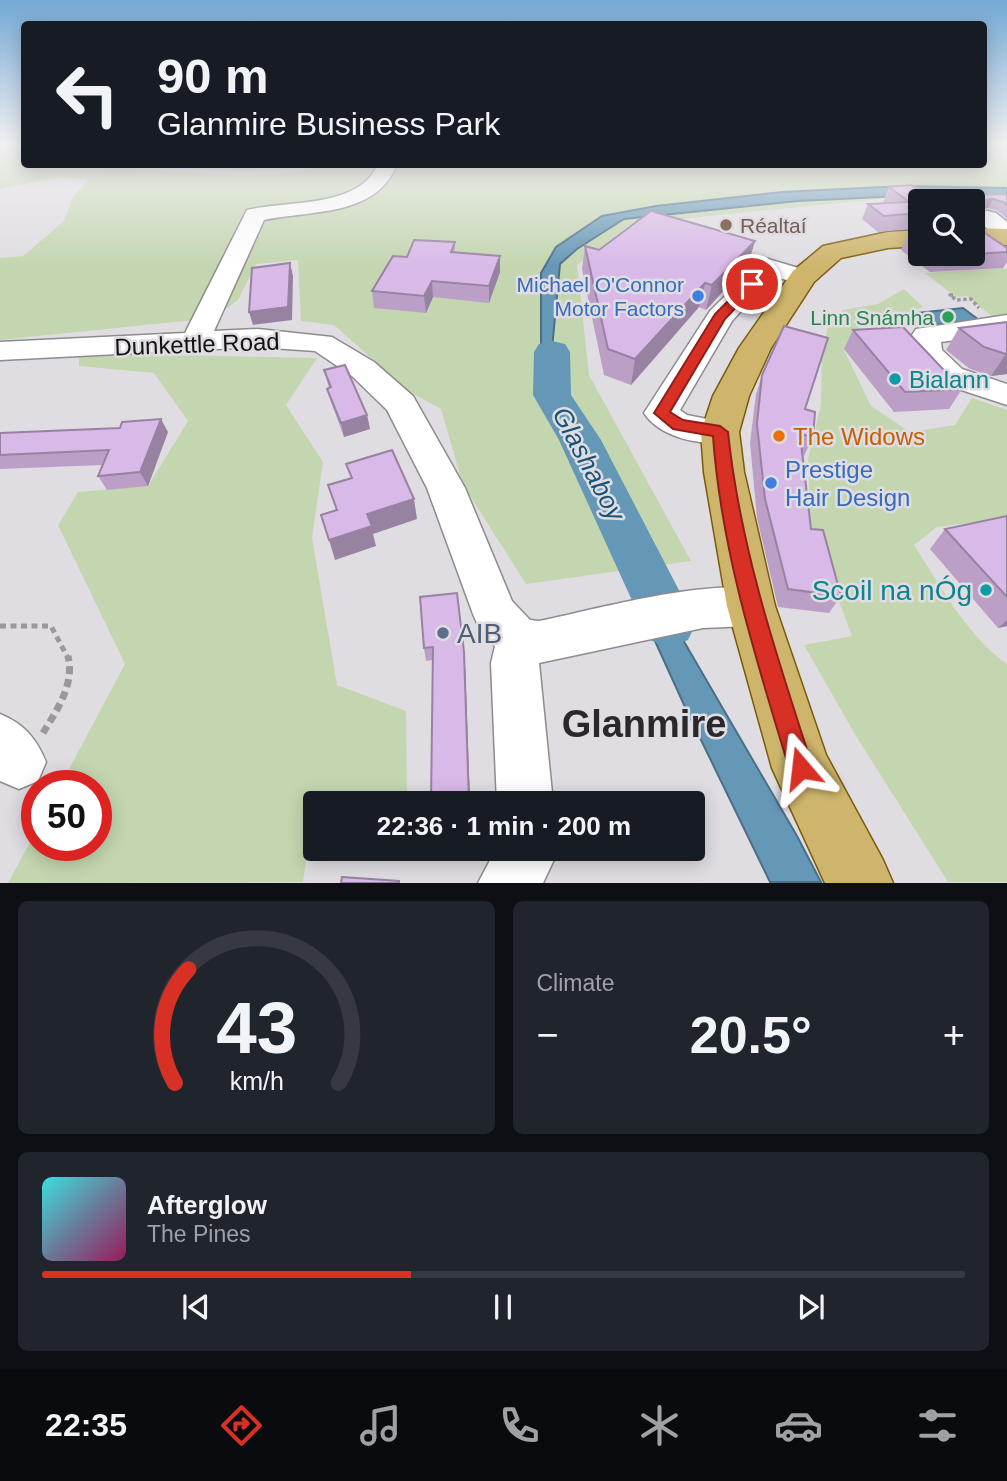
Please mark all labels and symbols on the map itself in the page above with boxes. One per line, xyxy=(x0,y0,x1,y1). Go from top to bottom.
place label: Réaltaí xyxy=(740,214,807,237)
marker: Réaltaí xyxy=(718,217,734,233)
pin xyxy=(722,254,782,314)
place label: Michael O'Connor Motor Factors xyxy=(517,273,684,320)
marker: Michael O'Connor Motor Factors xyxy=(690,288,706,304)
place label: Linn Snámha xyxy=(810,306,934,329)
marker: Linn Snámha xyxy=(940,309,956,325)
street label: Dunkettle Road xyxy=(114,328,280,360)
place label: Bialann xyxy=(909,366,989,393)
marker: Bialann xyxy=(887,371,903,387)
water label: Glashaboy xyxy=(547,402,632,528)
place label: The Widows xyxy=(793,423,925,450)
marker: The Widows xyxy=(771,428,787,444)
place label: Prestige Hair Design xyxy=(785,456,910,511)
marker: Prestige Hair Design xyxy=(763,475,779,491)
place label: Scoil na nÓg xyxy=(812,575,972,606)
marker: Scoil na nÓg xyxy=(978,582,994,598)
place label: AIB xyxy=(457,618,502,649)
marker: AIB xyxy=(435,625,451,641)
district label: Glanmire xyxy=(562,703,726,745)
position arrow xyxy=(764,731,838,805)
speed limit sign: 50 xyxy=(21,770,112,861)

